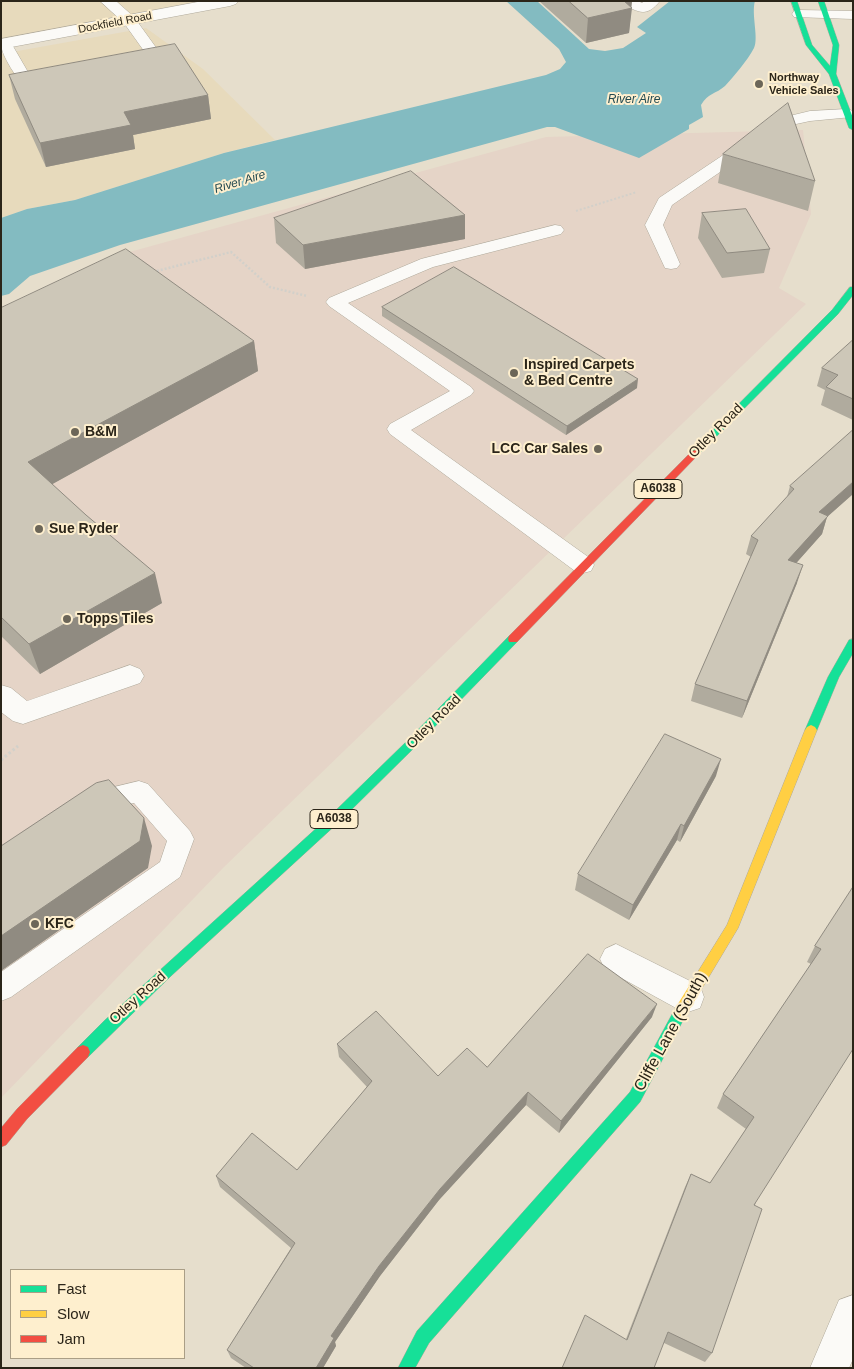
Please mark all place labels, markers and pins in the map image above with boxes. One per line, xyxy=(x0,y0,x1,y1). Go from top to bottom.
place label: Northway Vehicle Sales xyxy=(769,71,839,97)
marker: Northway Vehicle Sales xyxy=(753,78,765,90)
place label: Inspired Carpets & Bed Centre xyxy=(524,357,634,390)
marker: Inspired Carpets & Bed Centre xyxy=(508,367,520,379)
place label: B&M xyxy=(85,424,117,440)
marker: B&M xyxy=(69,426,81,438)
place label: LCC Car Sales xyxy=(492,441,588,457)
marker: LCC Car Sales xyxy=(592,443,604,455)
place label: Sue Ryder xyxy=(49,521,118,537)
marker: Sue Ryder xyxy=(33,523,45,535)
place label: Topps Tiles xyxy=(77,611,153,627)
marker: Topps Tiles xyxy=(61,613,73,625)
place label: KFC xyxy=(45,916,74,932)
marker: KFC xyxy=(29,918,41,930)

